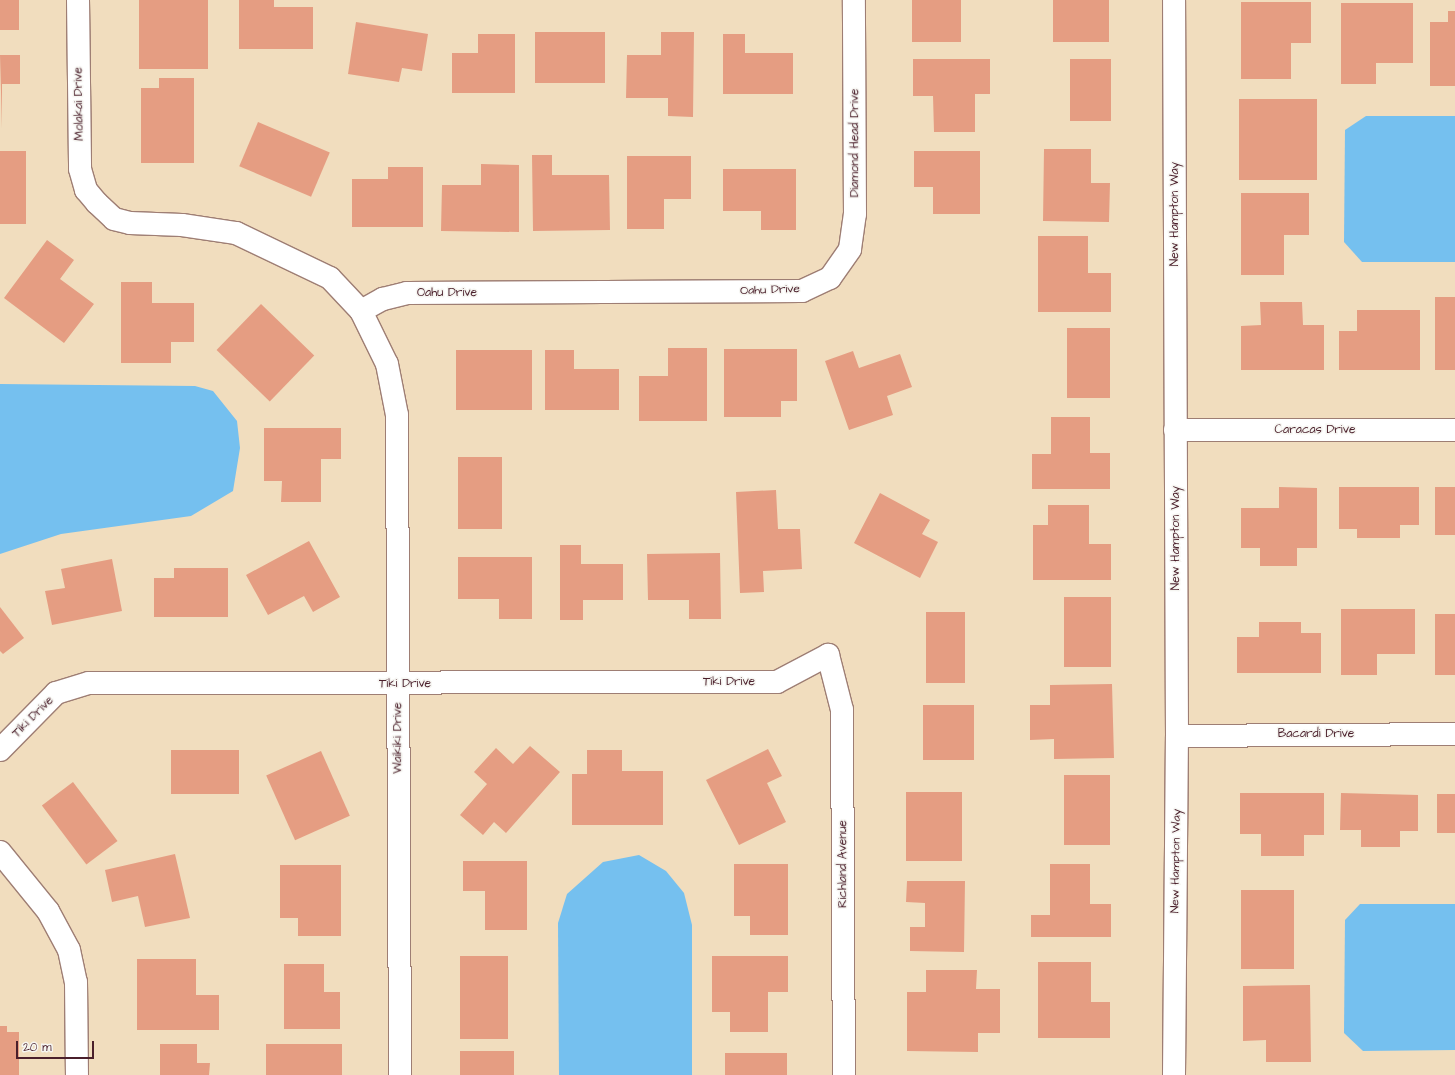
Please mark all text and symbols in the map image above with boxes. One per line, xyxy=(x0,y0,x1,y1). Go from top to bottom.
street label: Molakai Drive xyxy=(71,67,87,141)
street label: Diamond Head Drive xyxy=(848,89,862,197)
street label: New Hampton Way xyxy=(1168,162,1182,266)
street label: Oahu Drive xyxy=(740,282,800,298)
street label: Oahu Drive xyxy=(417,286,477,300)
street label: Caracas Drive xyxy=(1275,423,1355,437)
street label: New Hampton Way xyxy=(1169,486,1183,590)
street label: Tiki Drive xyxy=(703,675,755,689)
street label: Tiki Drive xyxy=(379,677,431,691)
street label: Tiki Drive xyxy=(9,693,57,741)
street label: Waikiki Drive xyxy=(391,702,405,774)
street label: Bacardi Drive xyxy=(1278,727,1354,741)
street label: New Hampton Way xyxy=(1168,809,1184,913)
street label: Richland Avenue xyxy=(836,820,850,908)
scale bar xyxy=(18,1033,96,1059)
text: 20 m xyxy=(23,1039,52,1056)

